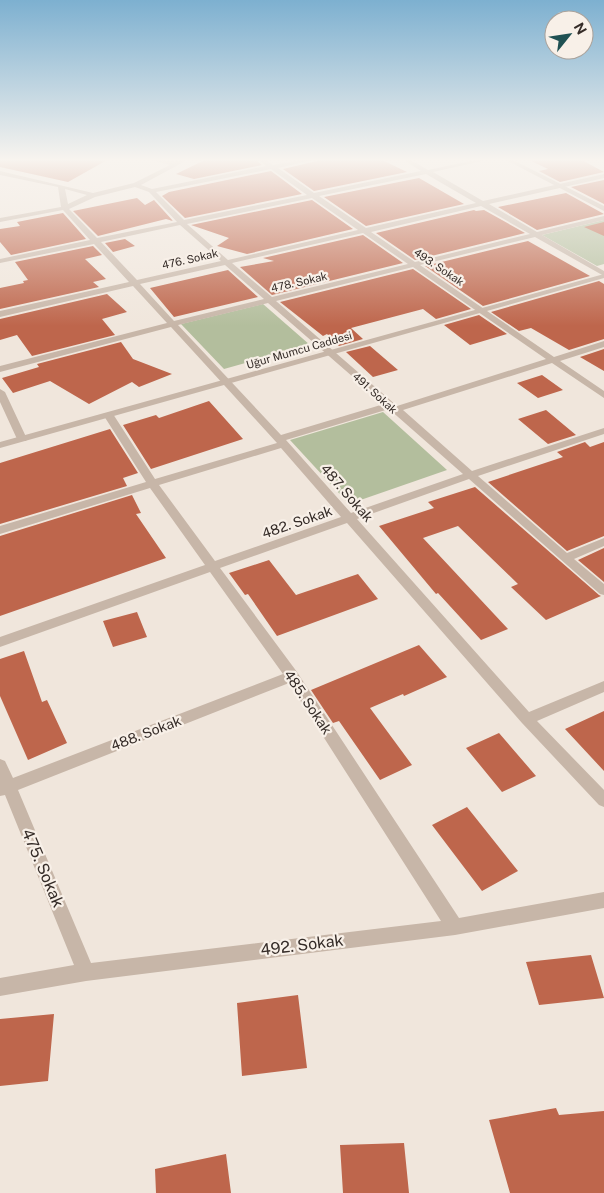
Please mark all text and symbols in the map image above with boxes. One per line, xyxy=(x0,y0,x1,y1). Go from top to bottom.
north arrow xyxy=(544,10,594,60)
text: N xyxy=(571,20,590,37)
street label: 493. Sokak xyxy=(412,246,466,288)
street label: 476. Sokak xyxy=(161,247,219,271)
street label: 478. Sokak xyxy=(270,270,328,294)
street label: Uğur Mumcu Caddesi xyxy=(245,329,353,371)
street label: 491. Sokak xyxy=(350,370,400,416)
street label: 487. Sokak xyxy=(318,461,377,525)
street label: 482. Sokak xyxy=(260,502,334,541)
street label: 485. Sokak xyxy=(281,667,335,737)
street label: 488. Sokak xyxy=(109,712,183,754)
street label: 475. Sokak xyxy=(18,826,68,910)
street label: 492. Sokak xyxy=(259,930,345,960)

